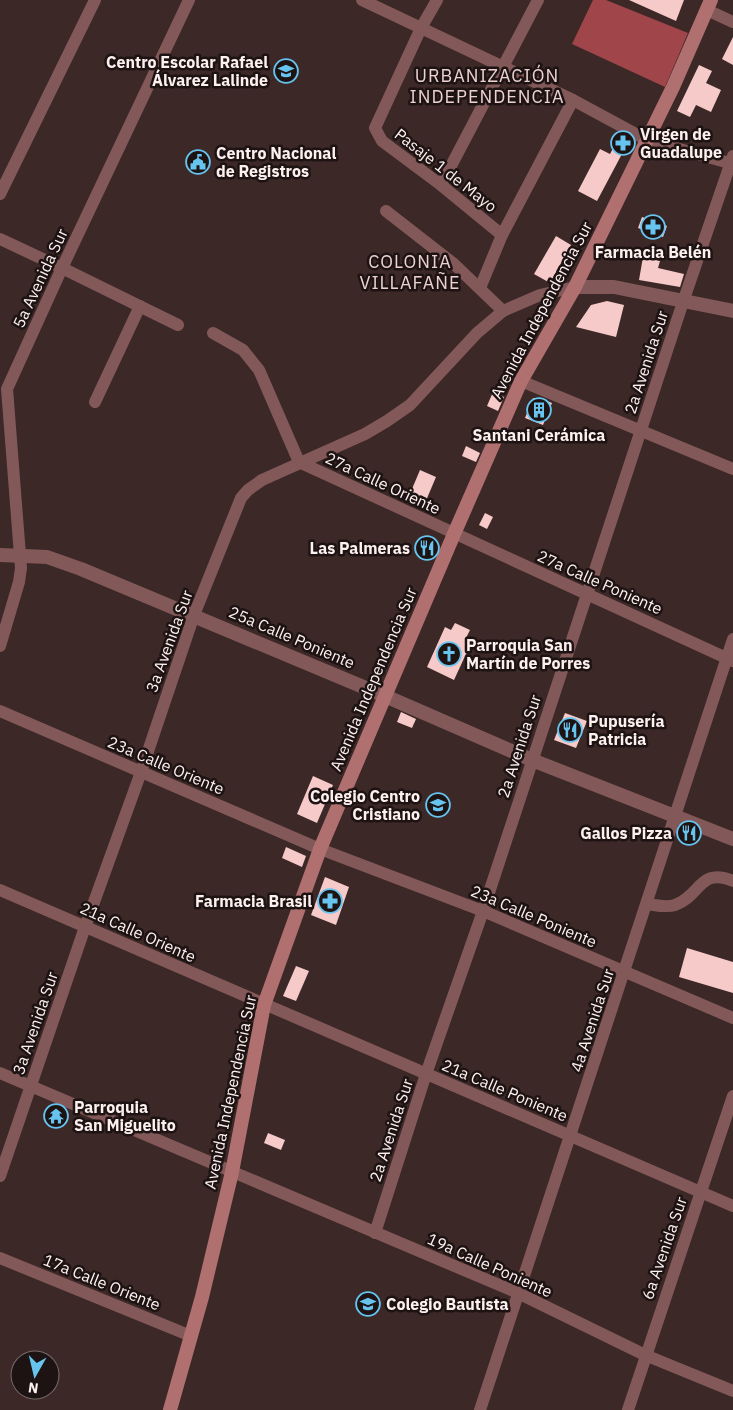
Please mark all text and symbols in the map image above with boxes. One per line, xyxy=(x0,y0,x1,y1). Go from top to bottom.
place label: Centro Escolar Rafael Álvarez Lalinde xyxy=(106,52,268,90)
school or university icon: Centro Escolar Rafael Álvarez Lalinde xyxy=(273,58,299,84)
district label: URBANIZACIÓN INDEPENDENCIA xyxy=(410,64,564,108)
street label: Pasaje 1 de Mayo xyxy=(391,124,501,216)
place label: Virgen de Guadalupe xyxy=(640,124,722,162)
pharmacy icon: Virgen de Guadalupe xyxy=(610,130,636,156)
place label: Centro Nacional de Registros xyxy=(216,143,336,181)
public building icon: Centro Nacional de Registros xyxy=(185,149,211,175)
pharmacy icon: Farmacia Belén xyxy=(640,214,666,240)
street label: Avenida Independencia Sur xyxy=(486,218,596,402)
street label: 5a Avenida Sur xyxy=(8,225,72,331)
place label: Farmacia Belén xyxy=(595,242,711,262)
district label: COLONIA VILLAFAÑE xyxy=(359,250,461,294)
street label: 2a Avenida Sur xyxy=(620,308,672,416)
building icon: Santani Cerámica xyxy=(526,397,552,423)
place label: Santani Cerámica xyxy=(473,425,605,445)
street label: 27a Calle Oriente xyxy=(322,448,444,518)
restaurant icon: Las Palmeras xyxy=(414,535,440,561)
place label: Las Palmeras xyxy=(310,538,410,558)
street label: 27a Calle Poniente xyxy=(534,545,666,619)
street label: Avenida Independencia Sur xyxy=(325,584,421,774)
street label: 3a Avenida Sur xyxy=(141,587,197,695)
street label: 25a Calle Poniente xyxy=(226,601,358,673)
place label: Parroquia San Martín de Porres xyxy=(466,635,590,673)
church icon: Parroquia San Martín de Porres xyxy=(436,641,462,667)
street label: 2a Avenida Sur xyxy=(493,692,545,800)
place label: Pupusería Patricia xyxy=(588,711,665,749)
restaurant icon: Pupusería Patricia xyxy=(557,717,583,743)
street label: 23a Calle Oriente xyxy=(105,731,227,799)
place label: Colegio Centro Cristiano xyxy=(310,786,420,824)
school or university icon: Colegio Centro Cristiano xyxy=(425,792,451,818)
restaurant icon: Gallos Pizza xyxy=(676,820,702,846)
place label: Gallos Pizza xyxy=(580,823,672,843)
street label: 23a Calle Poniente xyxy=(468,880,600,952)
pharmacy icon: Farmacia Brasil xyxy=(317,888,343,914)
place label: Farmacia Brasil xyxy=(195,891,312,911)
street label: 21a Calle Oriente xyxy=(77,898,199,967)
street label: 4a Avenida Sur xyxy=(566,966,618,1074)
street label: 3a Avenida Sur xyxy=(8,969,62,1077)
street label: Avenida Independencia Sur xyxy=(200,993,260,1191)
street label: 21a Calle Poniente xyxy=(439,1054,571,1126)
street label: 2a Avenida Sur xyxy=(365,1076,417,1184)
place label: Parroquia San Miguelito xyxy=(74,1097,176,1135)
temple icon: Parroquia San Miguelito xyxy=(43,1103,69,1129)
street label: 6a Avenida Sur xyxy=(637,1194,691,1302)
street label: 19a Calle Poniente xyxy=(424,1228,556,1302)
street label: 17a Calle Oriente xyxy=(40,1249,164,1315)
school or university icon: Colegio Bautista xyxy=(355,1291,381,1317)
place label: Colegio Bautista xyxy=(386,1294,509,1314)
north arrow xyxy=(10,1350,60,1400)
text: N xyxy=(27,1378,39,1397)

